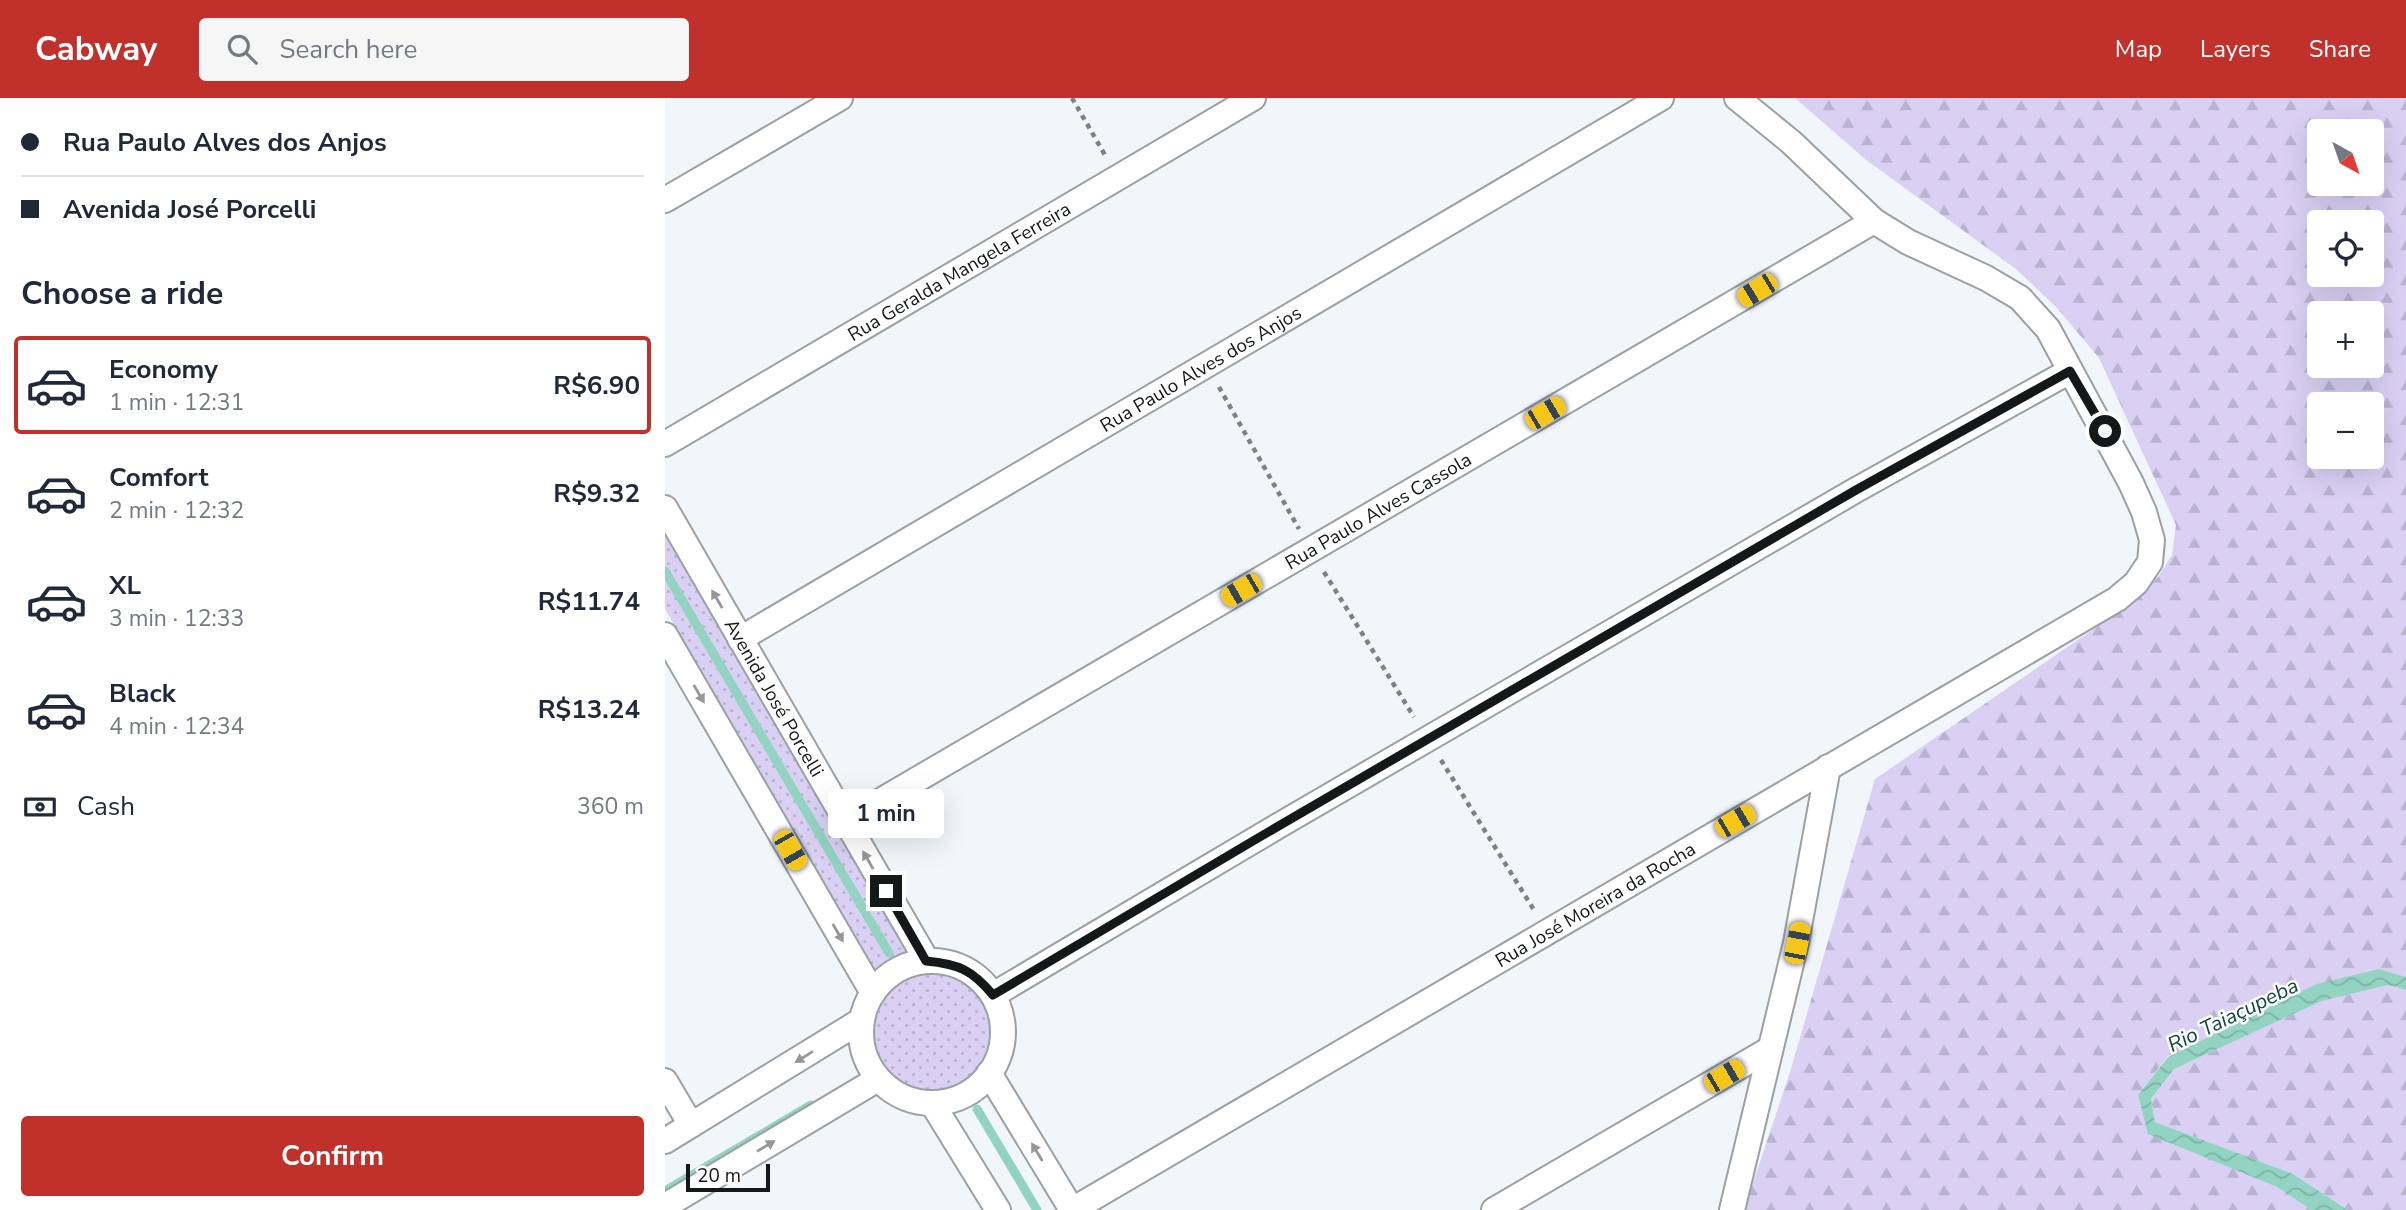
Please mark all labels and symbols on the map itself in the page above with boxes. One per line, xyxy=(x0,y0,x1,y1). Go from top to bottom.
north arrow xyxy=(2307,119,2383,196)
street label: Rua Geralda Mangela Ferreira xyxy=(843,196,1076,348)
car xyxy=(1734,270,1781,310)
street label: Rua Paulo Alves dos Anjos xyxy=(1096,300,1306,439)
car xyxy=(1522,393,1569,433)
route start xyxy=(2089,415,2121,447)
street label: Rua Paulo Alves Cassola xyxy=(1280,447,1477,576)
car xyxy=(1218,570,1265,610)
one-way arrow xyxy=(712,589,724,609)
street label: Avenida José Porcelli xyxy=(718,614,830,782)
one-way arrow xyxy=(693,684,705,703)
callout: 1 min xyxy=(828,790,944,838)
car xyxy=(1712,801,1759,841)
car xyxy=(771,827,810,873)
street label: Rua José Moreira da Rocha xyxy=(1491,836,1701,974)
one-way arrow xyxy=(862,850,874,869)
route end xyxy=(870,875,902,907)
car xyxy=(1783,920,1812,966)
one-way arrow xyxy=(832,923,844,943)
water label: Rio Taiaçupeba xyxy=(2163,971,2303,1059)
one-way arrow xyxy=(794,1050,813,1063)
car xyxy=(1701,1056,1748,1096)
one-way arrow xyxy=(756,1139,775,1152)
one-way arrow xyxy=(1031,1142,1043,1161)
scale bar xyxy=(686,1161,770,1193)

